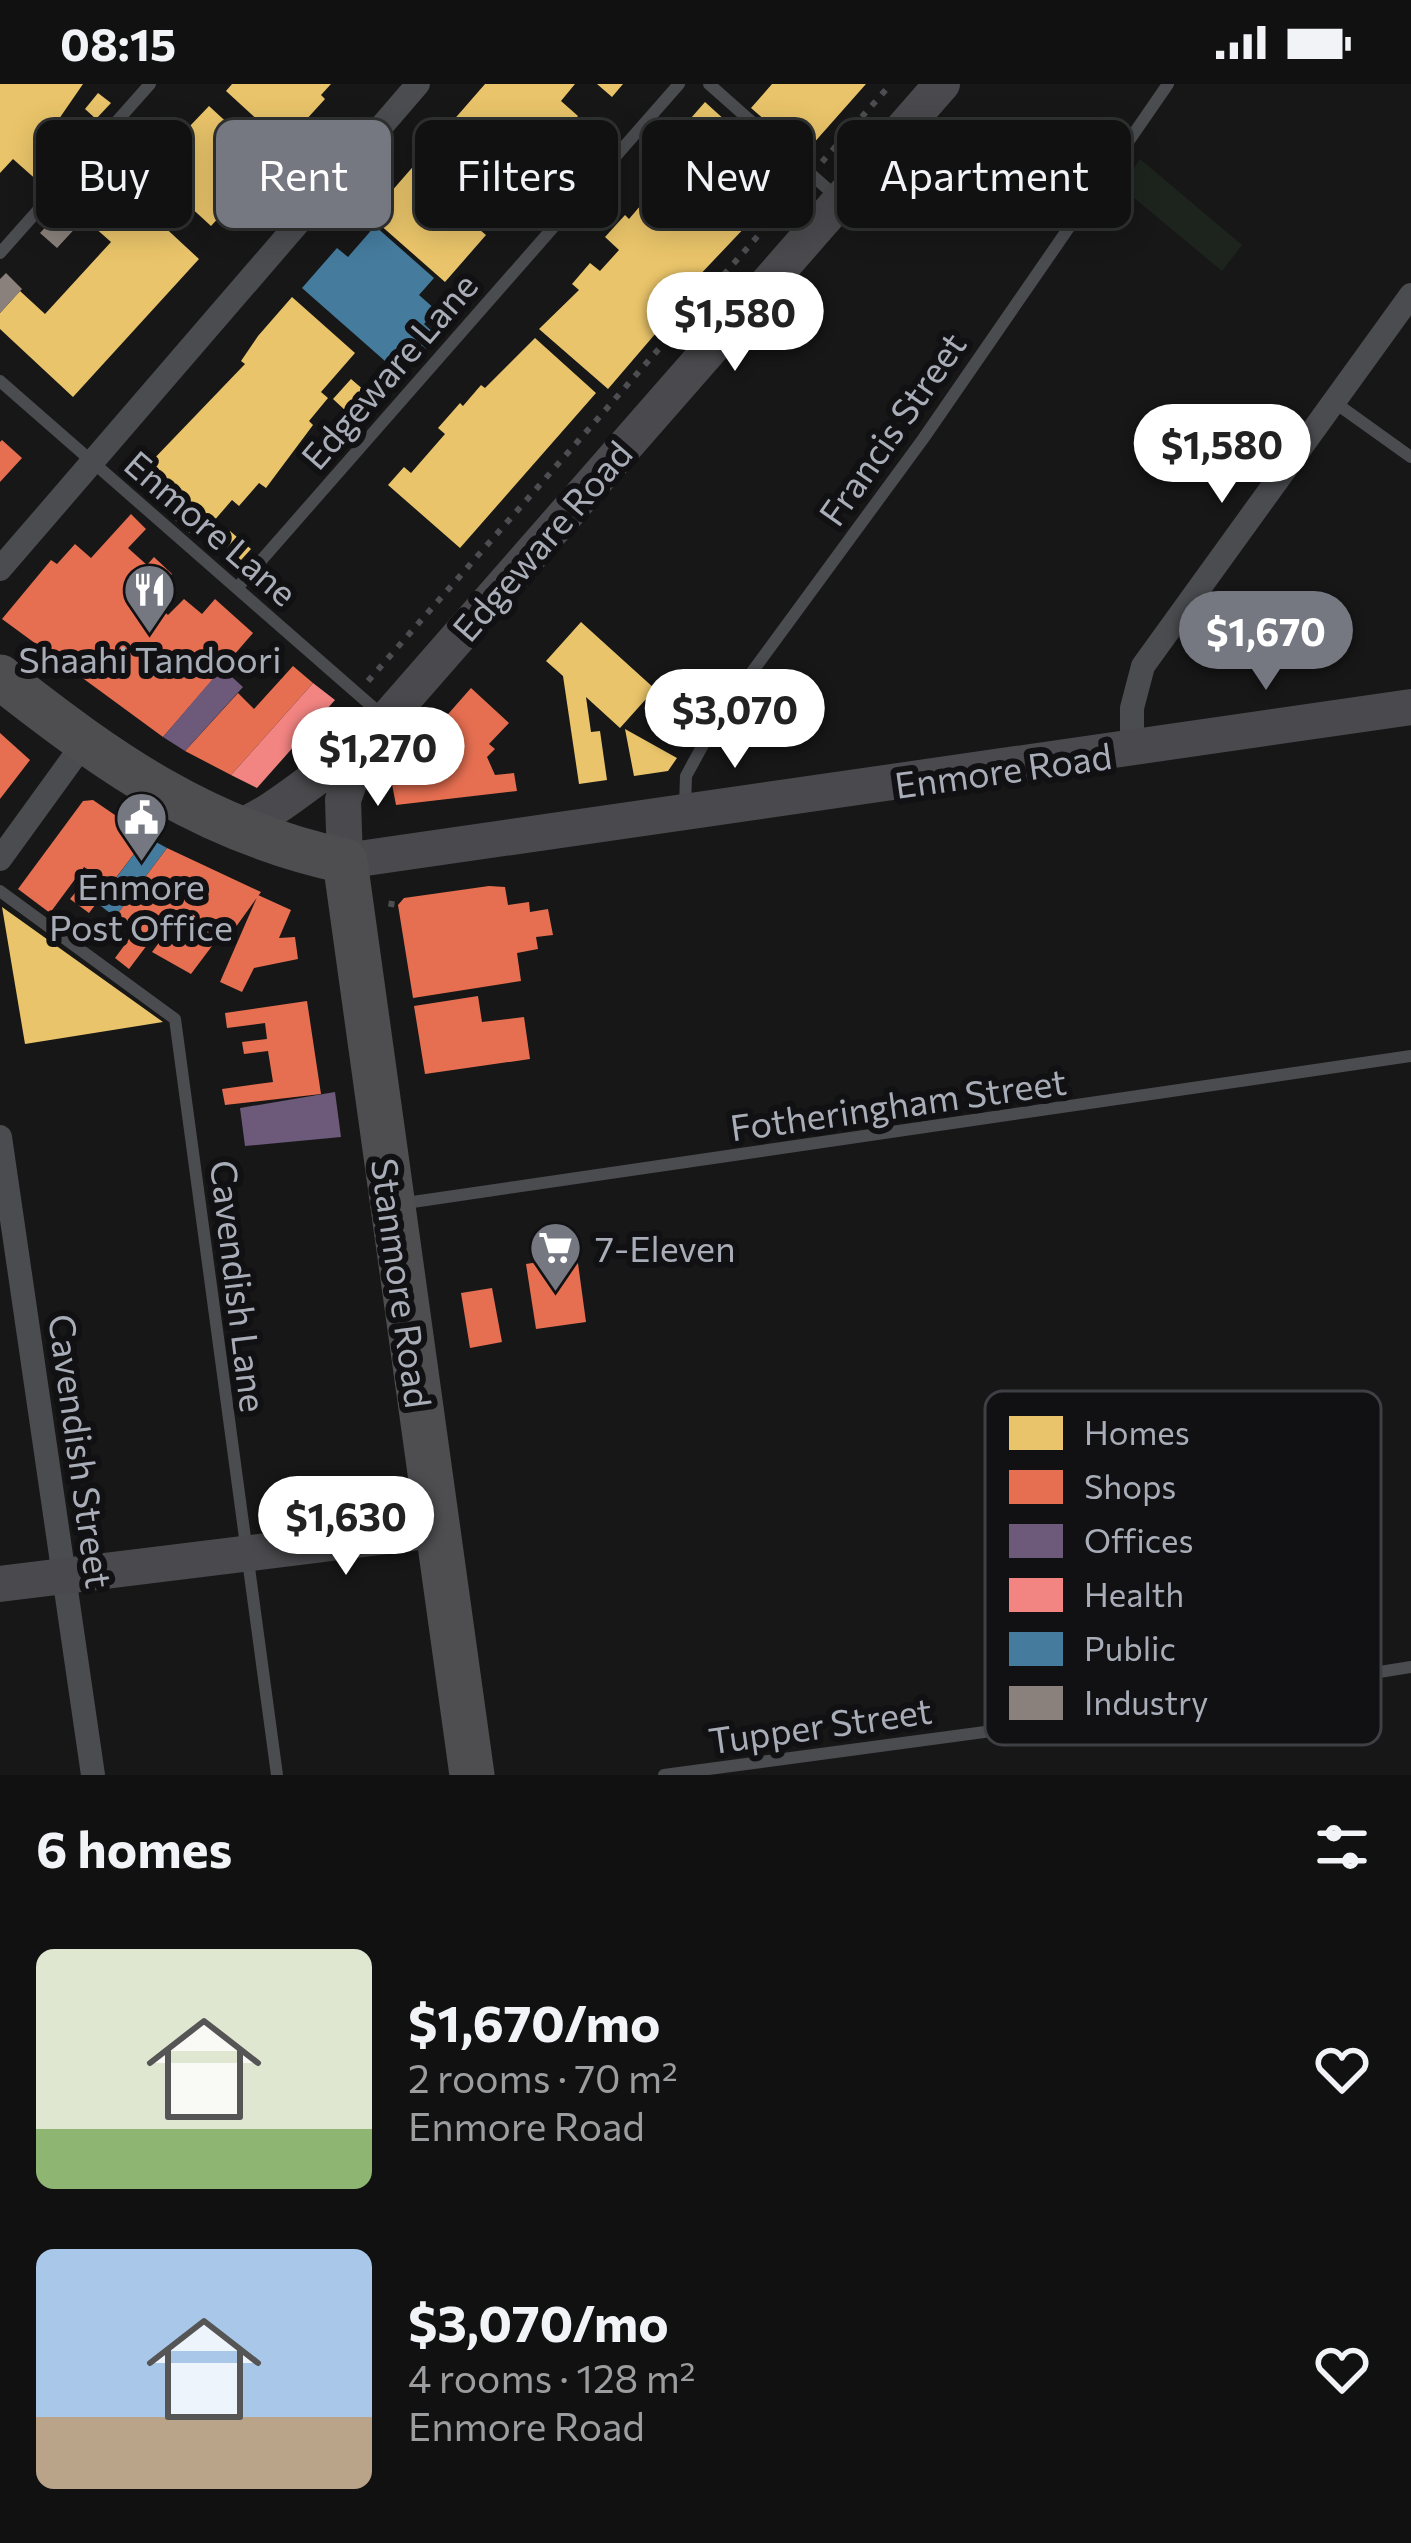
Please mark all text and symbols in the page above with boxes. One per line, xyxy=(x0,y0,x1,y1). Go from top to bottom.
text: 08:15 xyxy=(60,15,176,70)
chip: Buy xyxy=(36,120,192,228)
chip: Rent xyxy=(216,120,391,228)
chip: Filters xyxy=(415,120,618,228)
chip: New xyxy=(642,120,813,228)
chip: Apartment xyxy=(837,120,1131,228)
street label: Edgeware Lane xyxy=(291,263,485,477)
pin: $1,580 xyxy=(637,272,833,374)
text: $1,580 xyxy=(674,287,796,335)
street label: Francis Street xyxy=(808,323,974,533)
pin: $1,580 xyxy=(1124,404,1320,506)
text: $1,580 xyxy=(1161,419,1283,467)
street label: Edgeware Road xyxy=(442,431,640,649)
street label: Enmore Lane xyxy=(117,440,307,614)
restaurant icon: Shaahi Tandoori xyxy=(122,562,178,636)
pin: $1,670 xyxy=(1168,591,1364,693)
text: $1,670 xyxy=(1206,606,1326,654)
place label: Shaahi Tandoori xyxy=(18,636,282,680)
pin: $3,070 xyxy=(637,669,833,771)
text: $3,070 xyxy=(672,684,798,732)
pin: $1,270 xyxy=(280,707,476,809)
text: $1,270 xyxy=(319,722,437,770)
street label: Enmore Road xyxy=(892,732,1114,806)
public building icon: Enmore Post Office xyxy=(113,789,169,863)
place label: Enmore Post Office xyxy=(49,863,233,948)
street label: Fotheringham Street xyxy=(727,1058,1069,1148)
street label: Stanmore Road xyxy=(364,1155,442,1411)
street label: Cavendish Lane xyxy=(203,1157,277,1415)
supermarket icon: 7-Eleven xyxy=(528,1219,584,1293)
place label: 7-Eleven xyxy=(595,1225,736,1269)
street label: Cavendish Street xyxy=(41,1311,123,1591)
legend xyxy=(985,1391,1381,1745)
text: Homes xyxy=(1084,1411,1190,1452)
text: Shops xyxy=(1084,1465,1176,1506)
pin: $1,630 xyxy=(248,1476,444,1578)
text: $1,630 xyxy=(285,1491,407,1539)
text: Offices xyxy=(1084,1519,1194,1560)
text: Health xyxy=(1084,1573,1184,1614)
text: Public xyxy=(1084,1627,1176,1668)
text: Industry xyxy=(1084,1681,1208,1722)
street label: Tupper Street xyxy=(706,1687,934,1761)
icon: filters xyxy=(1309,1814,1375,1880)
text: 6 homes xyxy=(36,1816,232,1879)
text: $1,670/mo xyxy=(408,1990,660,2053)
icon: home xyxy=(132,1997,276,2141)
icon: heart xyxy=(1309,2036,1375,2102)
text: 2 rooms · 70 m² xyxy=(408,2053,678,2101)
text: Enmore Road xyxy=(408,2101,645,2149)
text: $3,070/mo xyxy=(408,2290,669,2353)
icon: home xyxy=(132,2297,276,2441)
icon: heart xyxy=(1309,2336,1375,2402)
text: 4 rooms · 128 m² xyxy=(408,2353,695,2401)
text: Enmore Road xyxy=(408,2401,645,2449)

